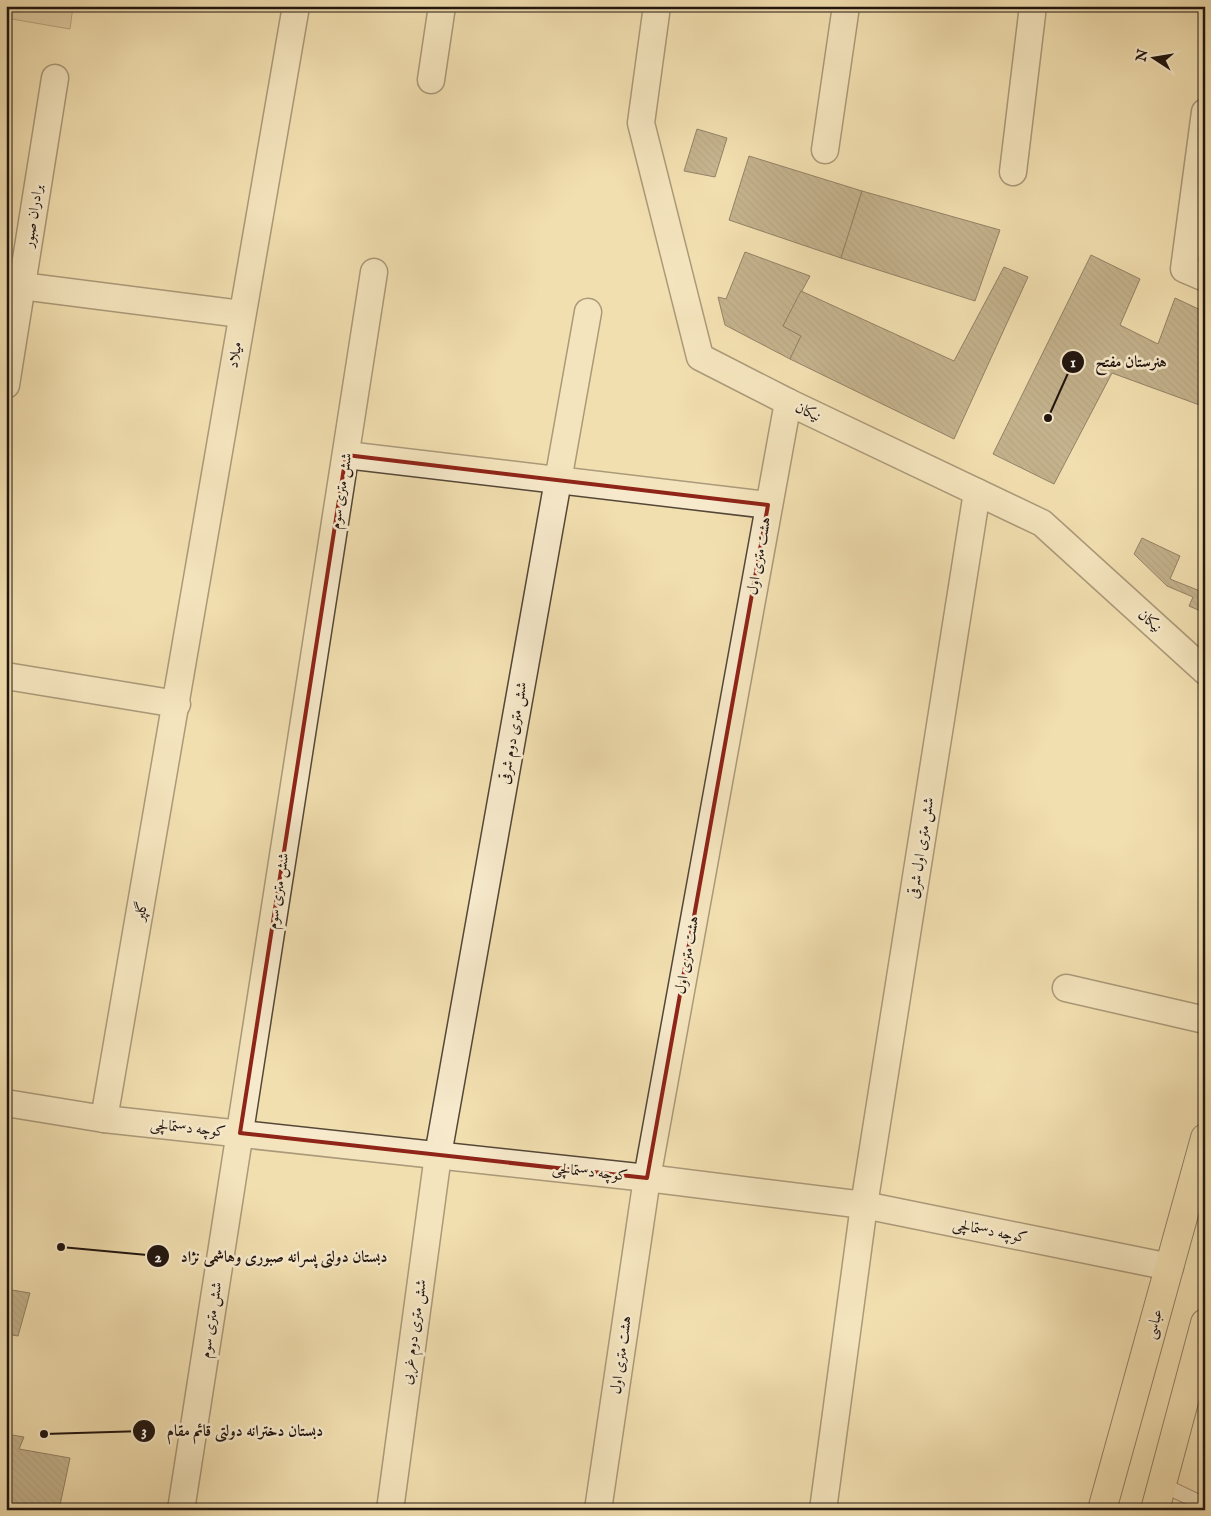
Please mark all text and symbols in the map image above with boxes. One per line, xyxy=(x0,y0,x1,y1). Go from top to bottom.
north arrow xyxy=(1128,32,1178,82)
text: N xyxy=(1132,48,1152,64)
street label: برادران صبور xyxy=(18,183,47,251)
street label: میلاد xyxy=(224,340,246,370)
callout: هنرستان مفتح xyxy=(1060,346,1177,377)
text: 1 xyxy=(1070,353,1076,372)
text: هنرستان مفتح xyxy=(1095,353,1167,376)
street label: نیکان xyxy=(792,398,824,426)
street label: شش متری سوم xyxy=(326,451,359,531)
street label: هشت متری اول xyxy=(743,515,775,597)
street label: نیکان xyxy=(1134,605,1166,637)
street label: شش متری دوم شرقی xyxy=(495,680,534,786)
street label: شش متری اول شرقی xyxy=(904,796,938,900)
street label: شش متری سوم xyxy=(263,851,296,931)
street label: گلپر xyxy=(130,900,152,924)
street label: هشت متری اول xyxy=(671,914,703,996)
street label: کوچه دستمالچی xyxy=(149,1115,227,1142)
street label: کوچه دستمالچی xyxy=(551,1159,629,1186)
street label: کوچه دستمالچی xyxy=(951,1214,1029,1249)
callout: دبستان دولتی پسرانه صبوری وهاشمی نژاد xyxy=(146,1241,398,1272)
text: 2 xyxy=(154,1248,162,1267)
text: دبستان دولتی پسرانه صبوری وهاشمی نژاد xyxy=(181,1248,387,1269)
street label: شش متری دوم غربی xyxy=(397,1278,434,1386)
street label: شش متری سوم xyxy=(196,1280,229,1360)
street label: عباسى xyxy=(1141,1307,1168,1341)
street label: هشت متری اول xyxy=(606,1315,636,1395)
callout: دبستان دخترانه دولتی قائم مقام xyxy=(131,1415,333,1446)
text: 3 xyxy=(141,1422,147,1441)
text: دبستان دخترانه دولتی قائم مقام xyxy=(167,1422,323,1445)

